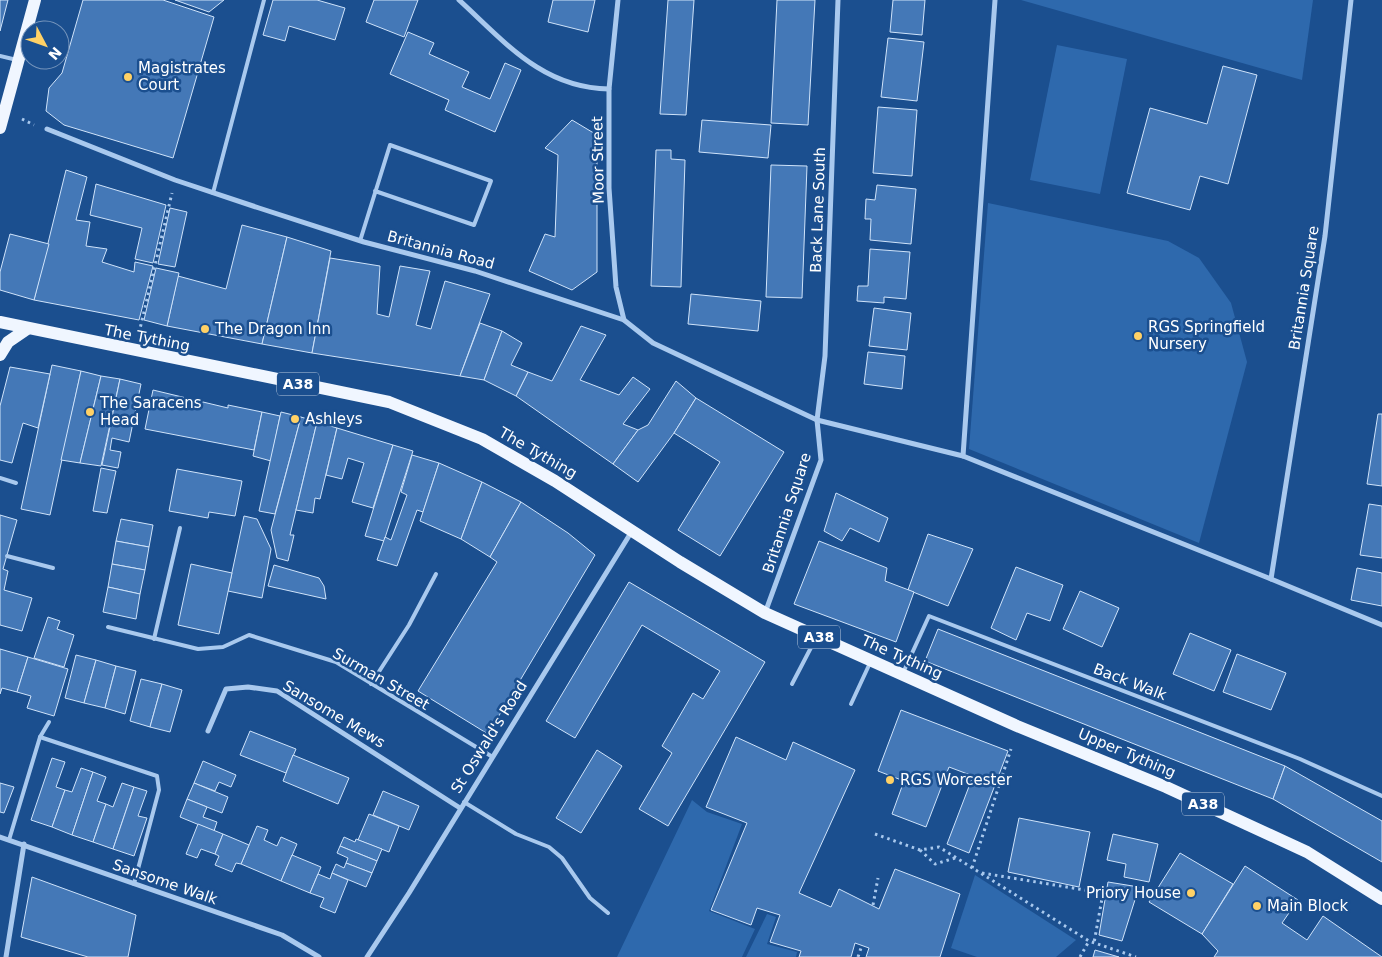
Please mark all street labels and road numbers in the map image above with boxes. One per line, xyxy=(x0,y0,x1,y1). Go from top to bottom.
street label: Moor Street xyxy=(588,116,608,204)
street label: Back Lane South xyxy=(807,147,829,273)
street label: Britannia Square xyxy=(1285,225,1323,351)
street label: Britannia Road xyxy=(385,227,497,273)
street label: The Tything xyxy=(102,321,191,355)
road number: A38 xyxy=(277,372,319,396)
street label: The Tything xyxy=(495,423,580,483)
street label: Britannia Square xyxy=(759,450,815,576)
road number: A38 xyxy=(798,626,840,649)
street label: The Tything xyxy=(858,631,945,683)
street label: Surman Street xyxy=(329,644,433,714)
street label: Back Walk xyxy=(1091,660,1170,704)
street label: Sansome Mews xyxy=(280,676,389,752)
street label: St Oswald's Road xyxy=(447,677,531,797)
street label: Upper Tything xyxy=(1075,724,1179,782)
road number: A38 xyxy=(1182,792,1224,816)
street label: Sansome Walk xyxy=(110,856,220,908)

